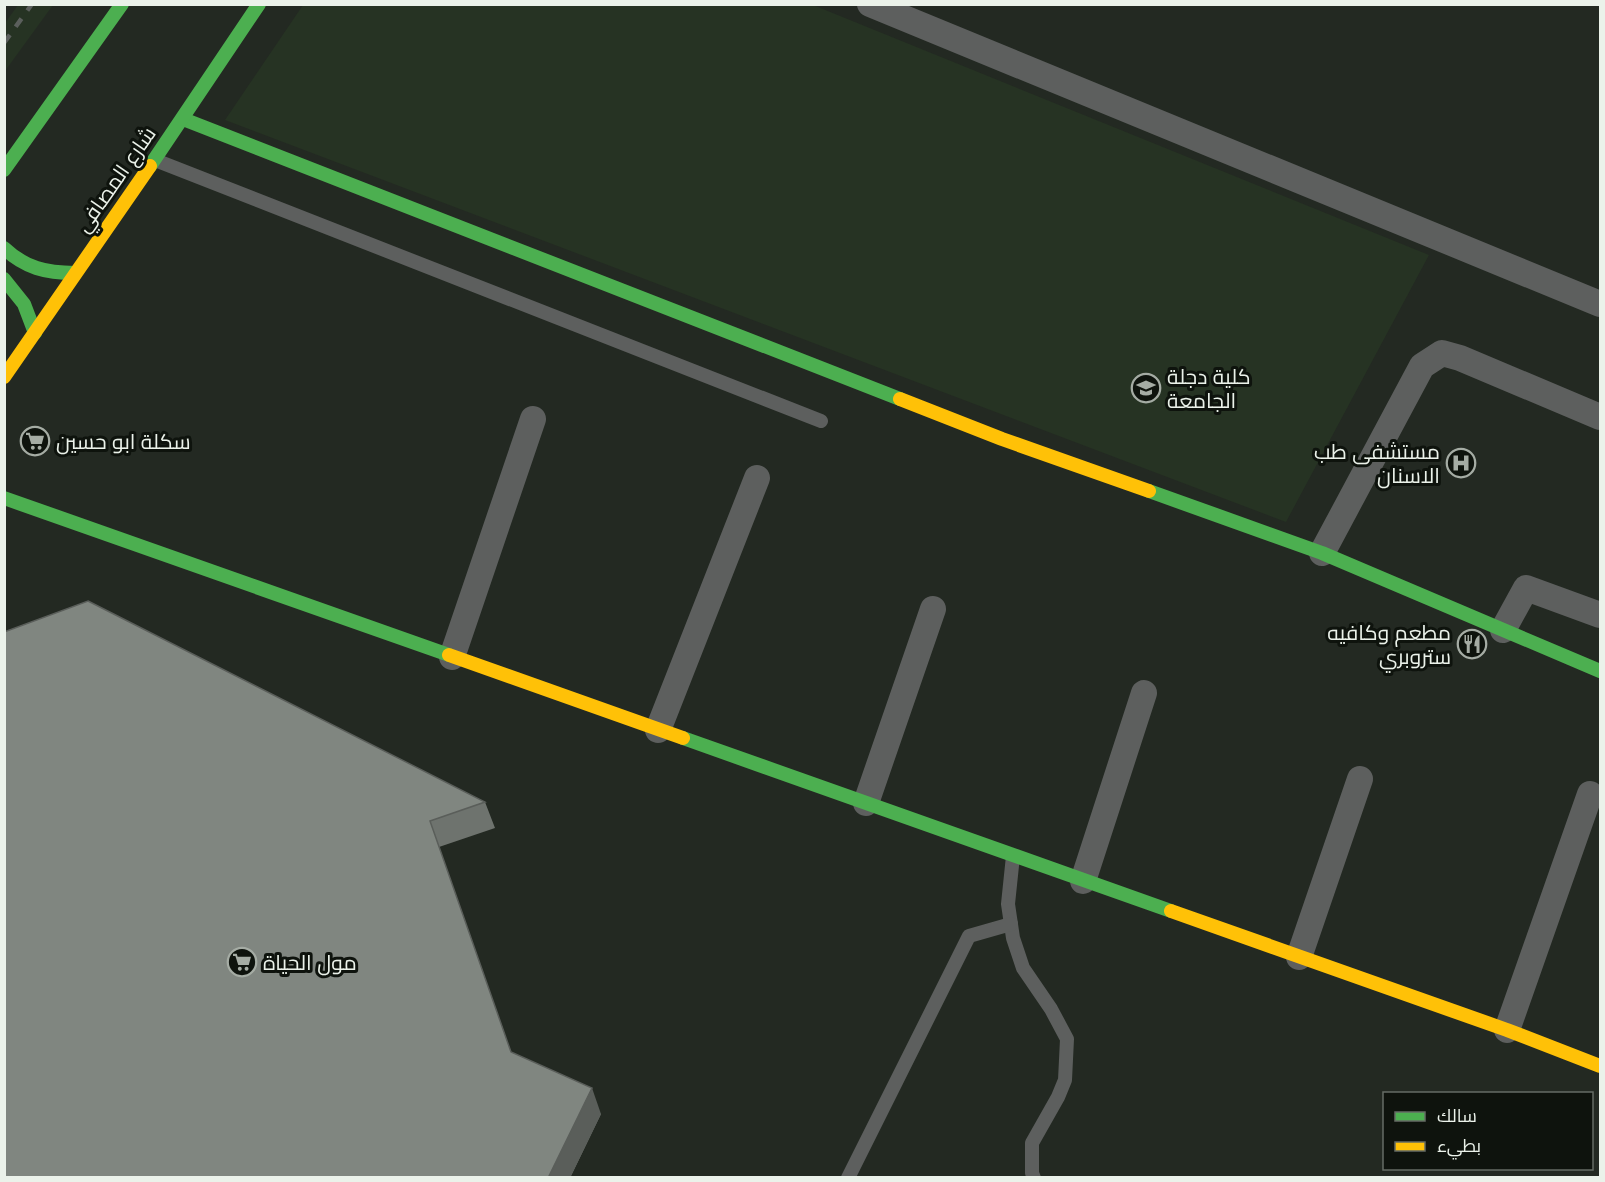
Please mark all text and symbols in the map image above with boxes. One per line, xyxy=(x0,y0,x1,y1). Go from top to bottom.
street label: شارع المصافي xyxy=(68,121,164,239)
place label: كلية دجلة الجامعة xyxy=(1167,362,1251,414)
school or university icon: كلية دجلة الجامعة xyxy=(1130,372,1162,404)
supermarket icon: سكلة ابو حسين xyxy=(19,425,51,457)
place label: سكلة ابو حسين xyxy=(56,427,191,455)
place label: مستشفى طب الاسنان xyxy=(1314,437,1440,489)
hospital icon: مستشفى طب الاسنان xyxy=(1445,447,1477,479)
place label: مطعم وكافيه ستروبري xyxy=(1327,618,1451,673)
restaurant icon: مطعم وكافيه ستروبري xyxy=(1456,628,1488,660)
supermarket icon: مول الحياة xyxy=(226,946,258,978)
place label: مول الحياة xyxy=(263,948,357,976)
legend xyxy=(1383,1092,1593,1170)
text: سالك xyxy=(1437,1103,1477,1127)
text: بطيء xyxy=(1437,1133,1481,1160)

